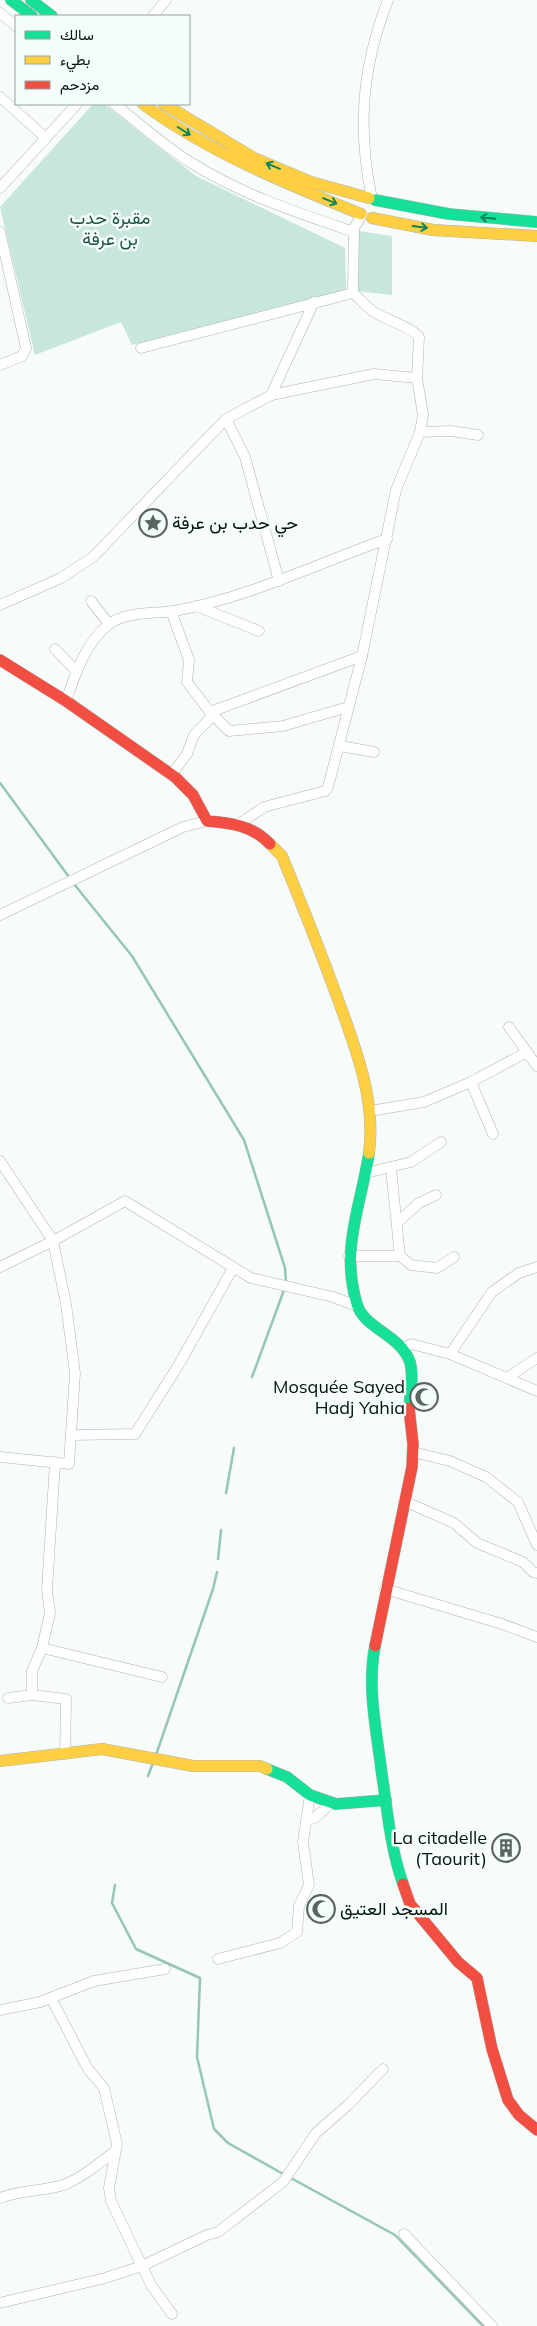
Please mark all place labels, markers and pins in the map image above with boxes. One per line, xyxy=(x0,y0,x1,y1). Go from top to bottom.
place icon: حي حدب بن عرفة xyxy=(138,508,168,538)
place label: حي حدب بن عرفة xyxy=(172,511,298,538)
place label: Mosquée Sayed Hadj Yahia xyxy=(273,1375,405,1419)
mosque icon: Mosquée Sayed Hadj Yahia xyxy=(409,1382,439,1412)
place label: La citadelle (Taourit) xyxy=(392,1826,487,1870)
building icon: La citadelle (Taourit) xyxy=(491,1833,521,1863)
mosque icon: المسجد العتيق xyxy=(306,1894,336,1924)
place label: المسجد العتيق xyxy=(340,1897,448,1920)

